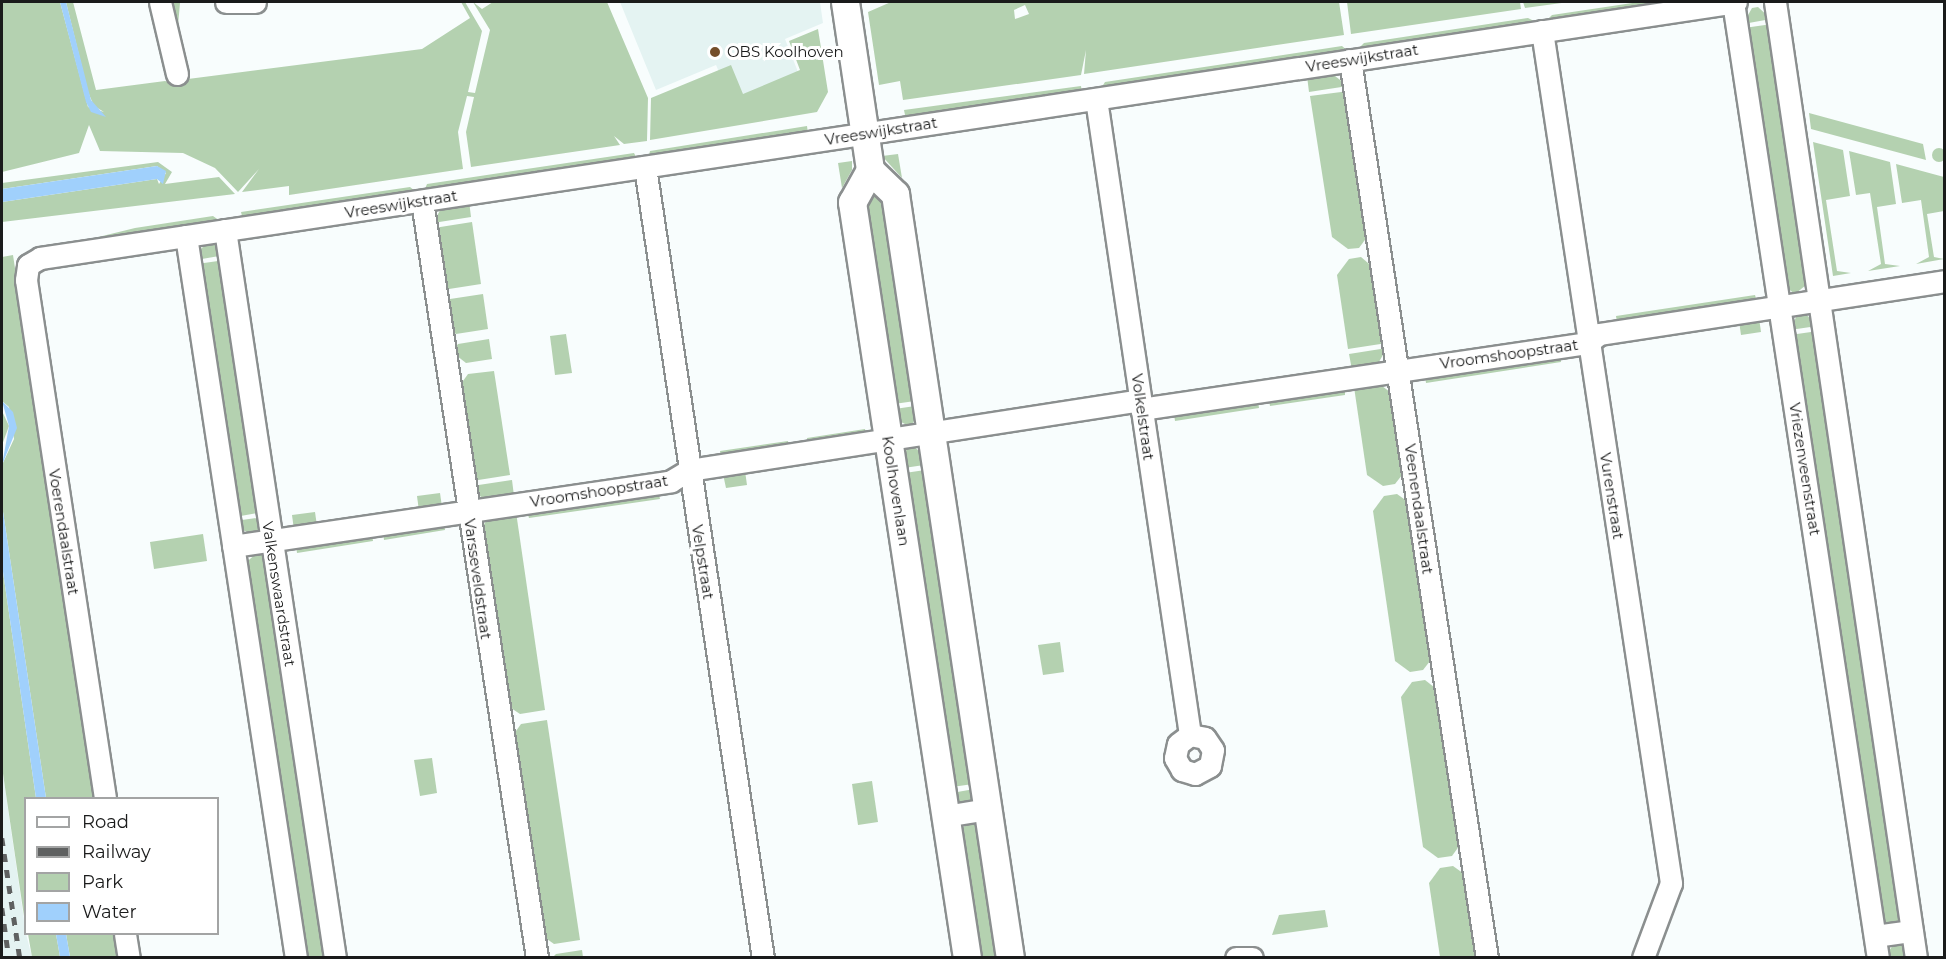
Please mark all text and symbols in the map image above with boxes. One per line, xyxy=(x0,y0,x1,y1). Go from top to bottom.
street label: Vreeswijkstraat xyxy=(1304,40,1420,76)
place label: OBS Koolhoven xyxy=(727,43,844,61)
marker: OBS Koolhoven xyxy=(708,45,722,59)
street label: Vreeswijkstraat xyxy=(823,113,939,149)
street label: Vreeswijkstraat xyxy=(343,186,459,222)
street label: Vroomshoopstraat xyxy=(1439,335,1579,373)
street label: Volkelstraat xyxy=(1128,372,1158,462)
street label: Vriezenveenstraat xyxy=(1786,401,1824,537)
street label: Koolhovenlaan xyxy=(878,435,914,547)
street label: Veenendaalstraat xyxy=(1401,443,1437,575)
street label: Vurenstraat xyxy=(1596,451,1628,541)
street label: Voerendaalstraat xyxy=(45,468,83,596)
street label: Vroomshoopstraat xyxy=(529,471,669,511)
street label: Varsseveldstraat xyxy=(461,517,495,641)
street label: Valkenswaardstraat xyxy=(259,520,299,668)
street label: Velpstraat xyxy=(688,523,718,601)
legend xyxy=(24,797,219,935)
text: Road xyxy=(82,811,129,833)
text: Railway xyxy=(82,841,151,863)
text: Park xyxy=(82,871,123,893)
text: Water xyxy=(82,901,137,923)

